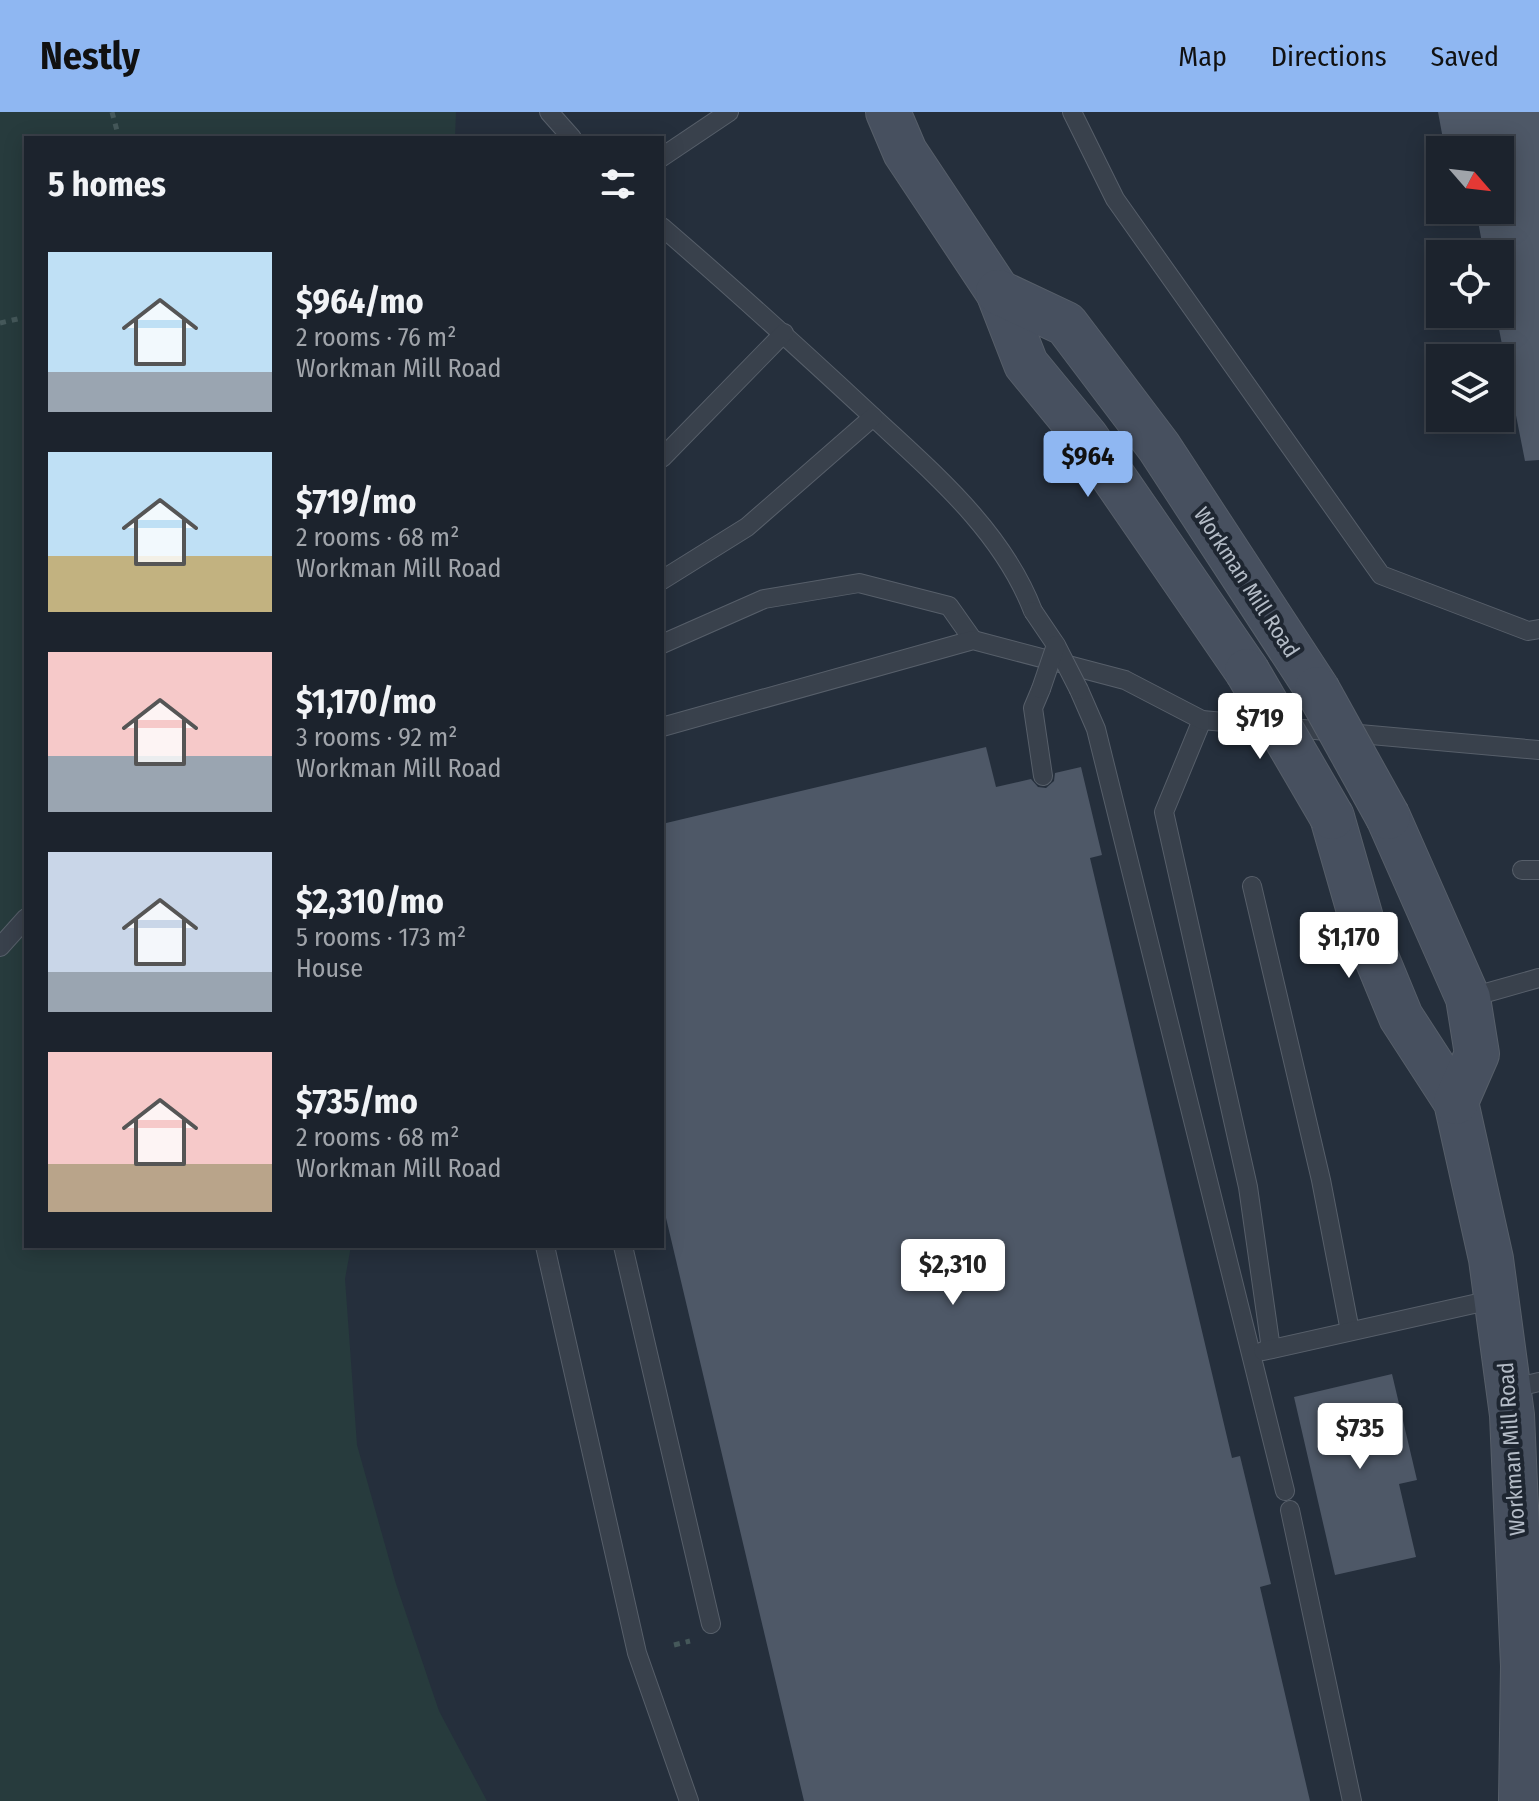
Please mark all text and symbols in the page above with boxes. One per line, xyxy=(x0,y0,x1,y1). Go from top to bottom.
text: Nestly xyxy=(40,33,140,79)
text: Map xyxy=(1178,40,1227,73)
text: Directions xyxy=(1271,40,1387,73)
text: Saved xyxy=(1431,40,1499,73)
north arrow xyxy=(1426,136,1514,224)
map controls xyxy=(1426,136,1514,432)
icon: filters xyxy=(596,162,640,206)
text: 5 homes xyxy=(48,164,166,205)
button: locate xyxy=(1426,240,1514,328)
text: $964/mo xyxy=(296,281,424,322)
icon: home xyxy=(112,284,208,380)
text: 2 rooms · 76 m² xyxy=(296,322,456,353)
button: layers xyxy=(1426,344,1514,432)
text: Workman Mill Road xyxy=(296,353,501,384)
pin: $964 xyxy=(1041,431,1135,499)
text: $964 xyxy=(1062,441,1114,472)
text: $719/mo xyxy=(296,481,416,522)
icon: home xyxy=(112,484,208,580)
street label: Workman Mill Road xyxy=(1188,502,1305,663)
text: 2 rooms · 68 m² xyxy=(296,522,459,553)
text: Workman Mill Road xyxy=(296,553,501,584)
text: $1,170/mo xyxy=(296,681,437,722)
icon: home xyxy=(112,684,208,780)
pin: $719 xyxy=(1213,693,1307,761)
text: $719 xyxy=(1236,703,1284,734)
text: 3 rooms · 92 m² xyxy=(296,722,457,753)
text: Workman Mill Road xyxy=(296,753,501,784)
text: $2,310/mo xyxy=(296,881,444,922)
icon: home xyxy=(112,884,208,980)
pin: $1,170 xyxy=(1284,912,1414,980)
text: 5 rooms · 173 m² xyxy=(296,922,466,953)
text: $1,170 xyxy=(1318,922,1380,953)
text: House xyxy=(296,953,363,984)
text: $735/mo xyxy=(296,1081,418,1122)
icon: home xyxy=(112,1084,208,1180)
text: 2 rooms · 68 m² xyxy=(296,1122,459,1153)
text: Workman Mill Road xyxy=(296,1153,501,1184)
pin: $2,310 xyxy=(888,1239,1018,1307)
text: $2,310 xyxy=(919,1249,987,1280)
street label: Workman Mill Road xyxy=(1492,1361,1531,1537)
pin: $735 xyxy=(1313,1403,1407,1471)
text: $735 xyxy=(1336,1413,1384,1444)

